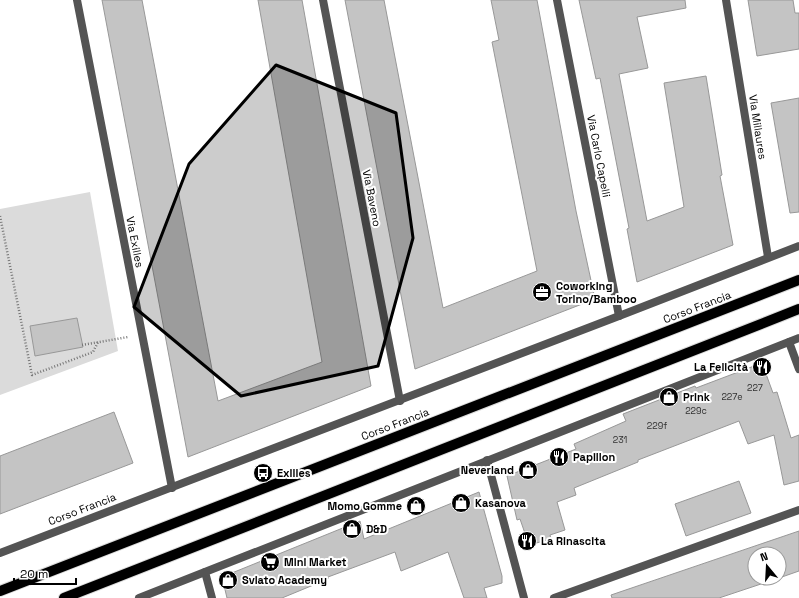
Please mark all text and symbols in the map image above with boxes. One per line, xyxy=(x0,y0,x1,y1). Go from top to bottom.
street label: Via Millaures xyxy=(746,94,770,161)
street label: Via Carlo Capelli xyxy=(584,114,614,199)
street label: Via Baveno xyxy=(360,168,384,228)
street label: Via Exilles xyxy=(123,215,147,269)
place label: Coworking Torino/Bamboo xyxy=(556,279,637,306)
office icon: Coworking Torino/Bamboo xyxy=(531,281,553,303)
street label: Corso Francia xyxy=(661,287,734,326)
restaurant icon: La Felicità xyxy=(751,356,773,378)
place label: La Felicità xyxy=(694,360,749,374)
house number: 227 xyxy=(747,382,763,394)
shop icon: Prink xyxy=(658,386,680,408)
place label: Prink xyxy=(683,390,711,404)
house number: 227e xyxy=(721,391,743,403)
street label: Corso Francia xyxy=(359,404,432,443)
house number: 229c xyxy=(685,405,707,417)
house number: 229f xyxy=(647,420,667,432)
house number: 231 xyxy=(613,434,627,446)
restaurant icon: Papillon xyxy=(548,446,570,468)
place label: Papillon xyxy=(573,450,615,464)
shop icon: Neverland xyxy=(517,459,539,481)
bus stop icon: Exilles xyxy=(252,462,274,484)
place label: Neverland xyxy=(461,463,514,477)
place label: Exilles xyxy=(277,466,311,480)
street label: Corso Francia xyxy=(46,489,119,528)
shop icon: Kasanova xyxy=(450,492,472,514)
shop icon: Momo Gomme xyxy=(405,495,427,517)
place label: Kasanova xyxy=(475,496,527,510)
place label: Momo Gomme xyxy=(327,499,402,513)
shop icon: D&D xyxy=(341,518,363,540)
place label: D&D xyxy=(366,522,387,536)
restaurant icon: La Rinascita xyxy=(516,530,538,552)
place label: La Rinascita xyxy=(541,534,606,548)
north arrow xyxy=(747,546,787,586)
text: N xyxy=(758,549,770,564)
supermarket icon: Mini Market xyxy=(259,551,281,573)
place label: Mini Market xyxy=(284,555,347,569)
scale bar xyxy=(14,560,76,586)
text: 20 m xyxy=(20,566,48,582)
shop icon: Sviato Academy xyxy=(217,569,239,591)
place label: Sviato Academy xyxy=(242,573,327,587)

